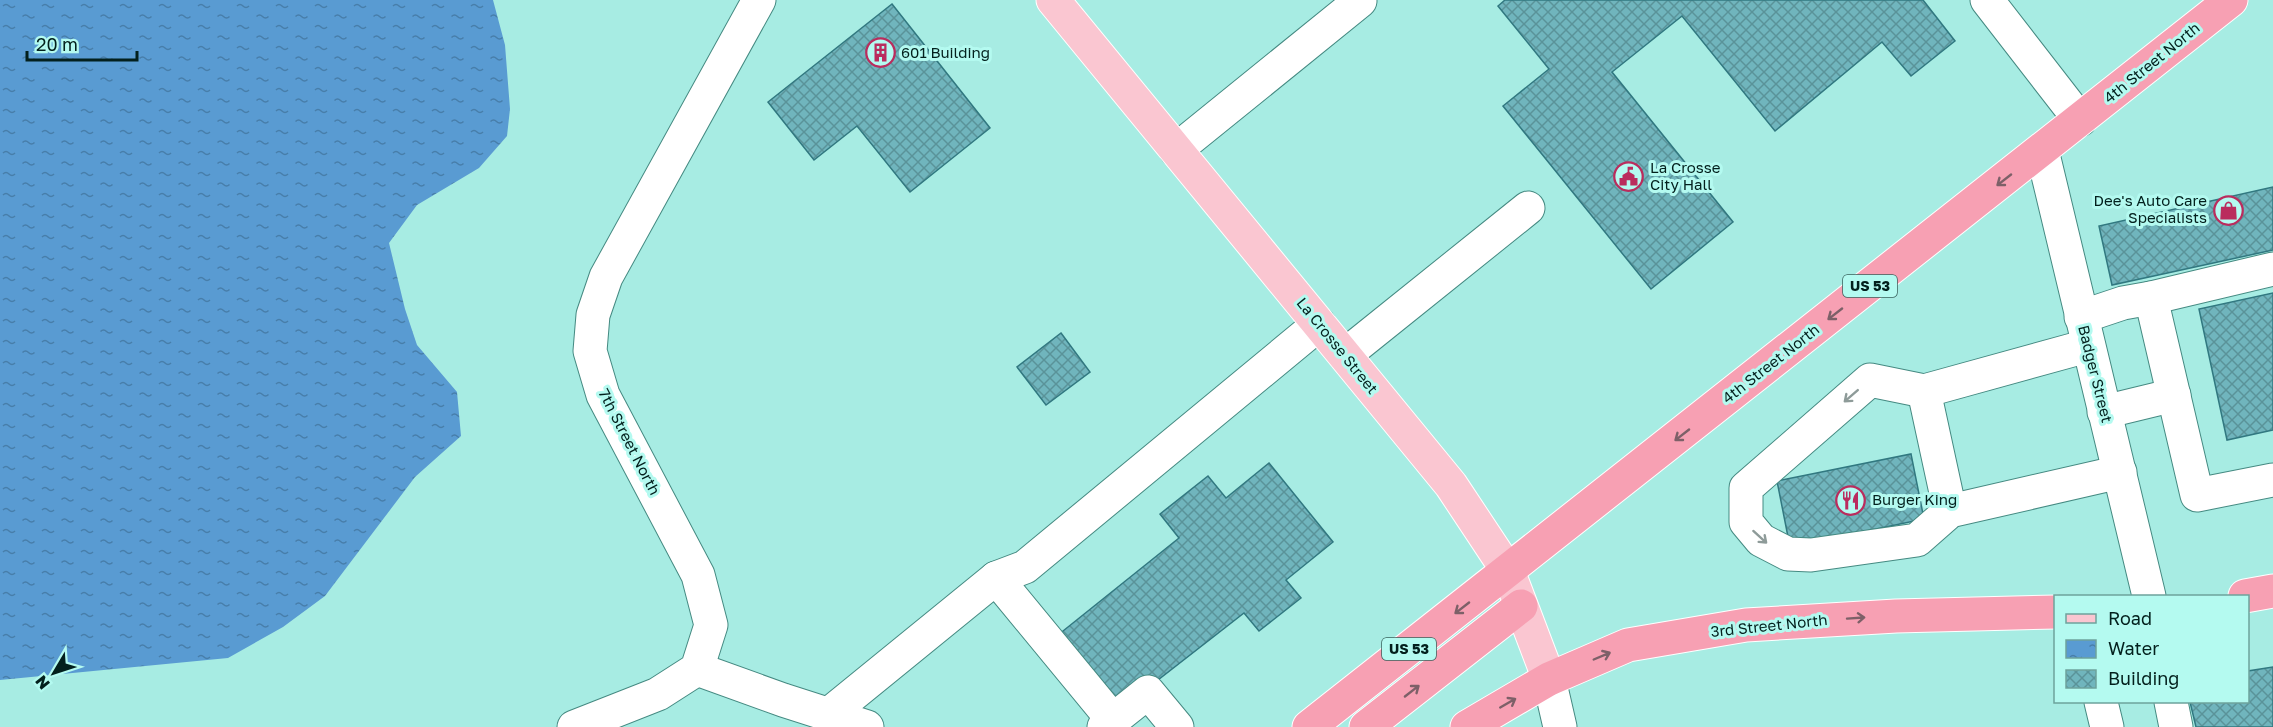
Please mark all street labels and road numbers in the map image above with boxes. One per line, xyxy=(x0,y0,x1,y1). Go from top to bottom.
street label: 4th Street North xyxy=(2100,18,2203,106)
road number: US 53 xyxy=(1843,275,1897,297)
street label: La Crosse Street xyxy=(1293,294,1382,397)
street label: 4th Street North xyxy=(1718,320,1822,407)
street label: Badger Street xyxy=(2075,323,2117,424)
street label: 7th Street North xyxy=(595,385,664,498)
street label: 3rd Street North xyxy=(1710,610,1828,640)
road number: US 53 xyxy=(1382,638,1436,660)

